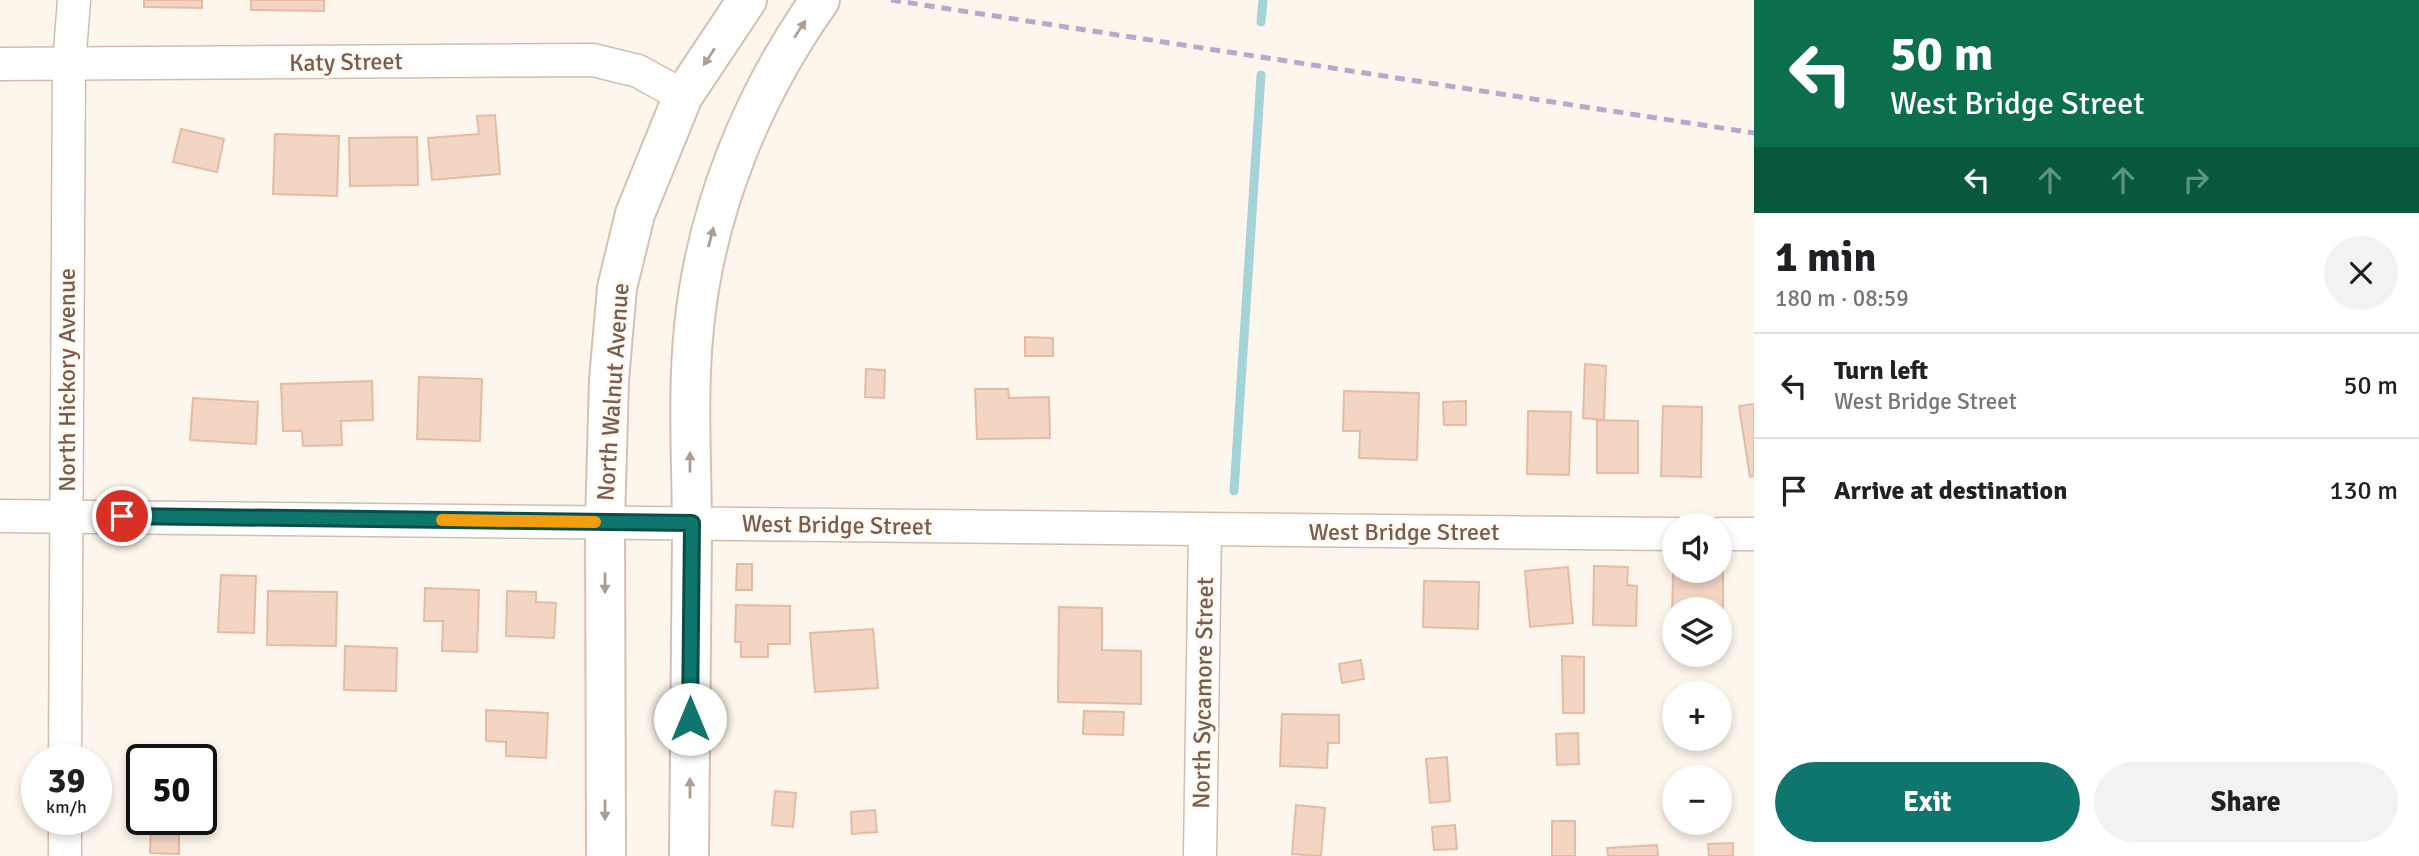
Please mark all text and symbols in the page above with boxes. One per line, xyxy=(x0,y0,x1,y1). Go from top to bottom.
one-way arrow xyxy=(793,20,807,38)
text: 50 m xyxy=(1890,24,1993,84)
icon: left xyxy=(1775,28,1866,119)
street label: Katy Street xyxy=(289,46,403,78)
one-way arrow xyxy=(703,47,716,66)
text: West Bridge Street xyxy=(1890,84,2144,123)
icon: left xyxy=(1958,161,1996,199)
icon: ahead xyxy=(2031,161,2069,199)
icon: ahead xyxy=(2104,161,2142,199)
icon: right xyxy=(2177,161,2215,199)
one-way arrow xyxy=(706,225,717,247)
text: 1 min xyxy=(1775,232,1876,283)
button: close xyxy=(2324,236,2398,310)
street label: North Hickory Avenue xyxy=(52,268,82,492)
street label: North Walnut Avenue xyxy=(590,282,636,502)
text: 180 m · 08:59 xyxy=(1775,284,1909,313)
text: Turn left xyxy=(1834,355,1928,387)
icon: left xyxy=(1775,367,1813,405)
text: 50 m xyxy=(2343,370,2398,402)
text: West Bridge Street xyxy=(1834,387,2017,416)
one-way arrow xyxy=(684,451,696,473)
icon: arrive xyxy=(1775,472,1813,510)
text: Arrive at destination xyxy=(1834,475,2067,507)
text: 130 m xyxy=(2329,475,2398,507)
pin xyxy=(92,486,152,546)
icon: arrive xyxy=(103,497,141,535)
street label: West Bridge Street xyxy=(741,508,933,542)
map controls xyxy=(1662,513,1732,835)
button: sound xyxy=(1662,513,1732,583)
street label: West Bridge Street xyxy=(1309,517,1499,547)
one-way arrow xyxy=(599,572,611,594)
street label: North Sycamore Street xyxy=(1186,577,1220,809)
button: layers xyxy=(1662,597,1732,667)
button: + xyxy=(1662,681,1732,751)
position arrow xyxy=(653,682,727,756)
speed limit sign: 50 xyxy=(126,744,217,835)
text: 39 xyxy=(48,759,85,802)
button: Exit xyxy=(1775,762,2080,842)
button: Share xyxy=(2094,762,2398,842)
button: − xyxy=(1662,765,1732,835)
one-way arrow xyxy=(684,777,696,799)
text: km/h xyxy=(46,796,87,818)
one-way arrow xyxy=(599,799,611,821)

